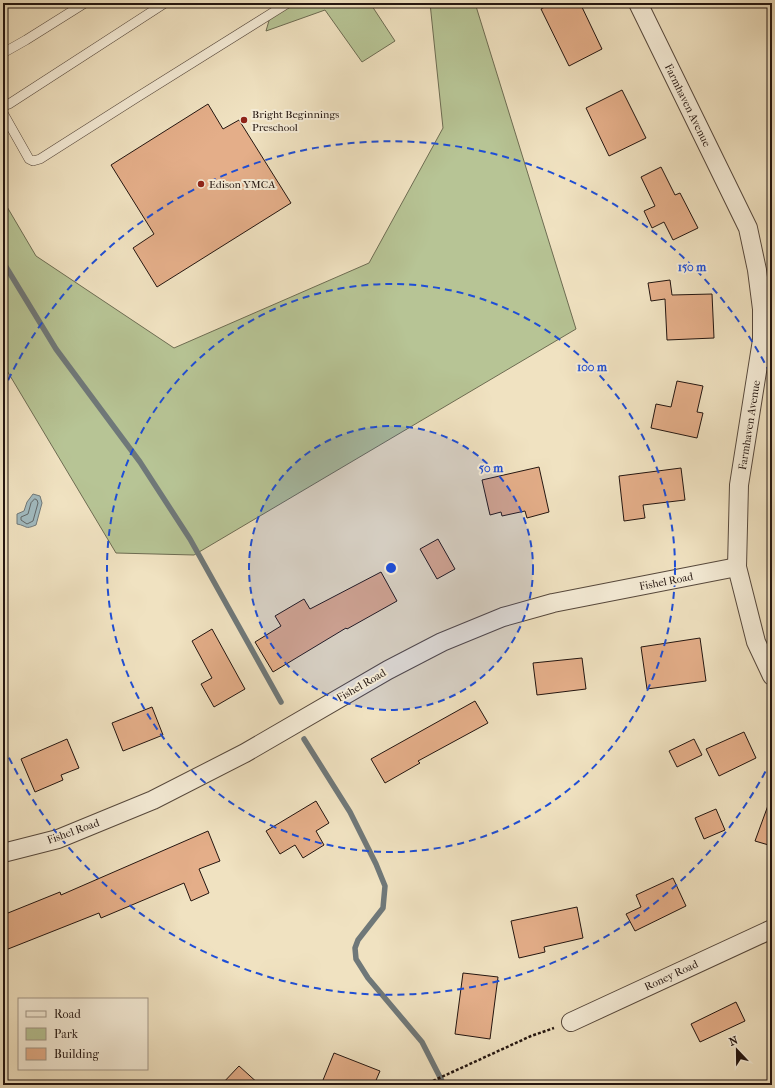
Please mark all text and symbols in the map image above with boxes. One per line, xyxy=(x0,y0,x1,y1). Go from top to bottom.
street label: Farmhaven Avenue xyxy=(662,62,714,149)
place label: Bright Beginnings Preschool xyxy=(252,108,339,134)
marker: Bright Beginnings Preschool xyxy=(239,115,249,125)
place label: Edison YMCA xyxy=(209,178,276,191)
marker: Edison YMCA xyxy=(196,179,206,189)
text: 150 m xyxy=(678,260,707,274)
text: 100 m xyxy=(577,360,608,374)
street label: Farmhaven Avenue xyxy=(736,379,763,471)
text: 50 m xyxy=(479,461,504,475)
centre of rings xyxy=(384,561,398,575)
street label: Fishel Road xyxy=(638,570,695,593)
street label: Fishel Road xyxy=(334,666,389,705)
street label: Fishel Road xyxy=(45,816,102,847)
street label: Roney Road xyxy=(642,957,701,994)
legend xyxy=(18,998,148,1070)
text: Road xyxy=(54,1007,81,1021)
text: Park xyxy=(54,1027,79,1041)
north arrow xyxy=(717,1030,757,1070)
text: N xyxy=(727,1033,740,1049)
text: Building xyxy=(54,1047,99,1061)

